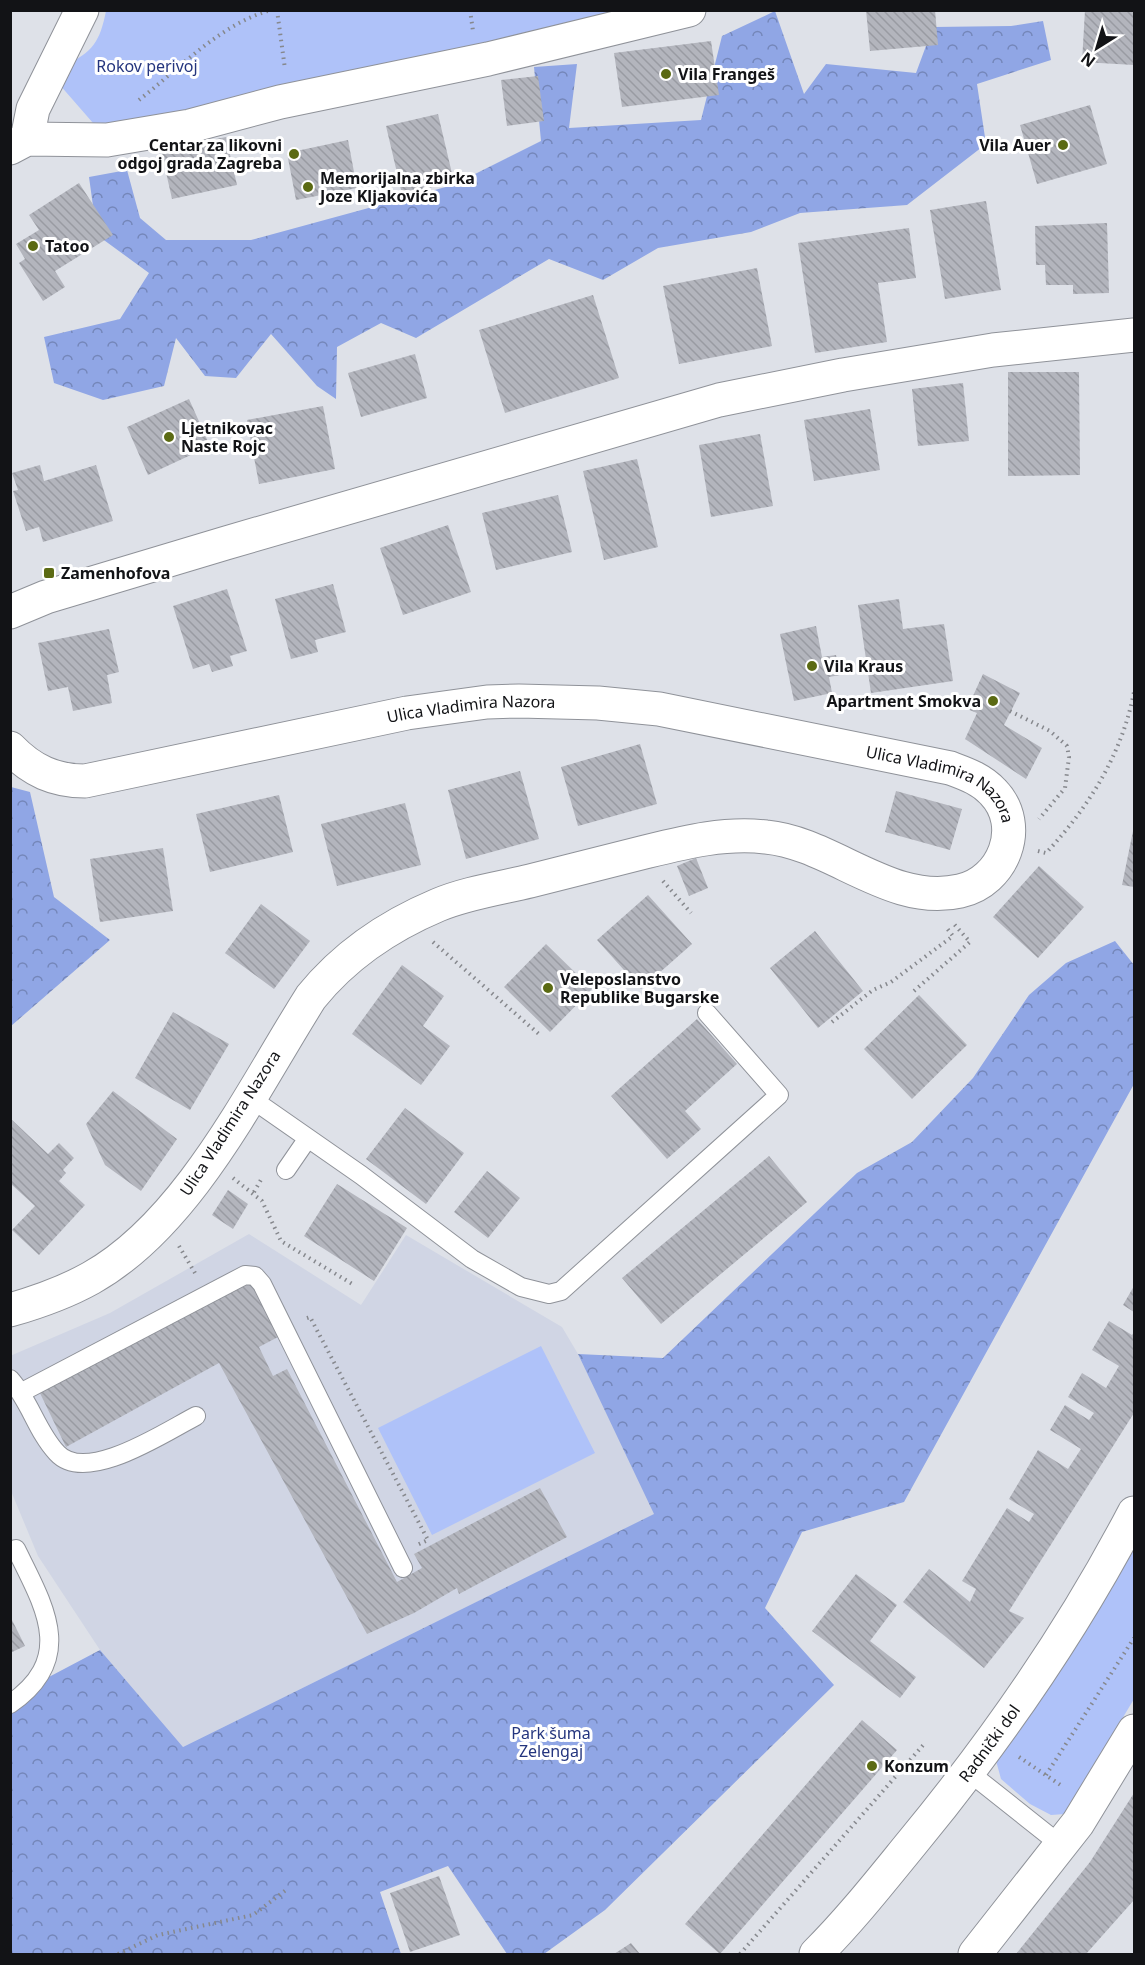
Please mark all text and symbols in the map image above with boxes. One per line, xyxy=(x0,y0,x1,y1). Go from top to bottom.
north arrow xyxy=(1067,18,1127,78)
text: N xyxy=(1076,47,1100,73)
park label: Rokov perivoj xyxy=(96,55,198,77)
place label: Vila Frangeš xyxy=(678,63,775,85)
marker: Vila Frangeš xyxy=(659,67,673,81)
place label: Centar za likovni odgoj grada Zagreba xyxy=(117,134,282,174)
place label: Vila Auer xyxy=(979,134,1051,156)
marker: Vila Auer xyxy=(1056,138,1070,152)
marker: Centar za likovni odgoj grada Zagreba xyxy=(287,147,301,161)
place label: Memorijalna zbirka Joze Kljakovića xyxy=(318,167,475,207)
marker: Memorijalna zbirka Joze Kljakovića xyxy=(301,180,315,194)
place label: Tatoo xyxy=(45,235,89,257)
marker: Tatoo xyxy=(26,239,40,253)
place label: Ljetnikovac Naste Rojc xyxy=(181,417,273,457)
marker: Ljetnikovac Naste Rojc xyxy=(162,430,176,444)
place label: Zamenhofova xyxy=(61,562,170,584)
marker: Zamenhofova xyxy=(42,566,56,580)
place label: Vila Kraus xyxy=(824,655,903,677)
marker: Vila Kraus xyxy=(805,659,819,673)
street label: Ulica Vladimira Nazora xyxy=(385,690,556,728)
place label: Apartment Smokva xyxy=(826,690,981,712)
marker: Apartment Smokva xyxy=(986,694,1000,708)
street label: Ulica Vladimira Nazora xyxy=(864,740,1019,825)
place label: Veleposlanstvo Republike Bugarske xyxy=(560,968,719,1008)
marker: Veleposlanstvo Republike Bugarske xyxy=(541,981,555,995)
street label: Ulica Vladimira Nazora xyxy=(175,1046,285,1200)
street label: Radnički dol xyxy=(953,1700,1025,1786)
park label: Park šuma Zelengaj xyxy=(511,1722,591,1762)
place label: Konzum xyxy=(884,1755,949,1777)
marker: Konzum xyxy=(865,1759,879,1773)

